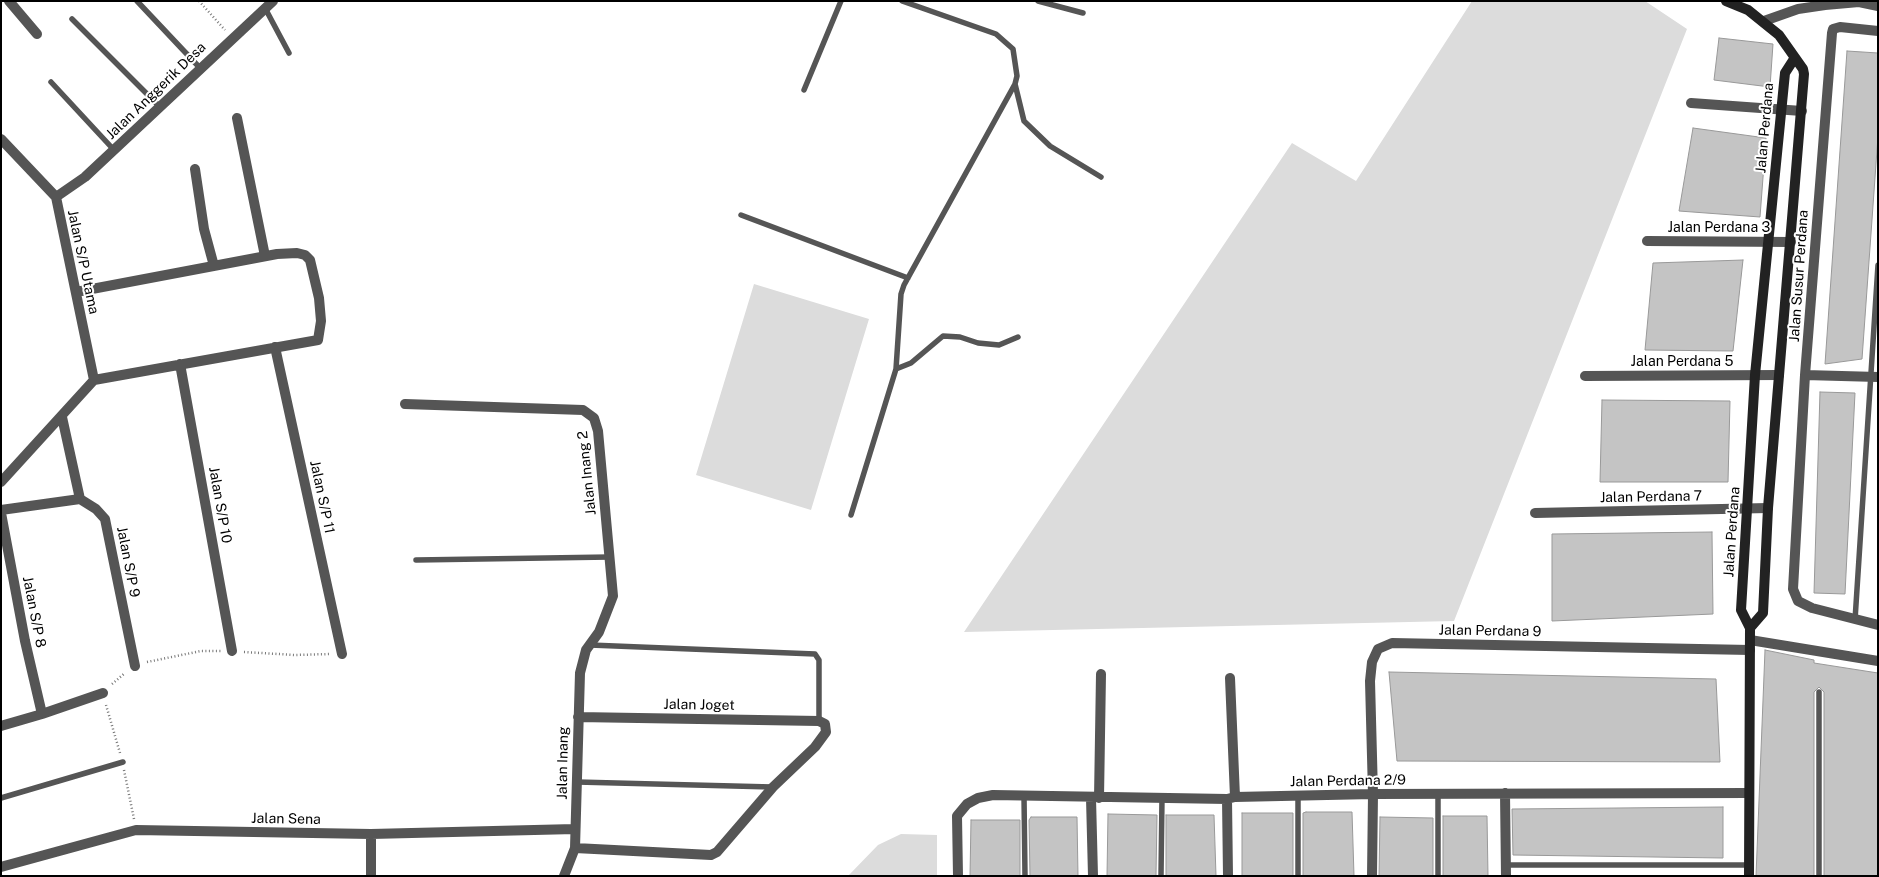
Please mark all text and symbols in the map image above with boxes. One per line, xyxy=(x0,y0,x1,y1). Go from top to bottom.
street label: Jalan Anggerik Desa xyxy=(103,39,209,143)
street label: Jalan Perdana xyxy=(1753,82,1777,174)
street label: Jalan S/P Utama xyxy=(64,208,102,316)
street label: Jalan Susur Perdana xyxy=(1786,209,1812,343)
street label: Jalan Perdana 3 xyxy=(1668,220,1770,236)
street label: Jalan Perdana 5 xyxy=(1631,354,1733,370)
street label: Jalan Inang 2 xyxy=(574,430,600,516)
street label: Jalan S/P 11 xyxy=(306,459,338,535)
street label: Jalan S/P 10 xyxy=(205,465,235,545)
street label: Jalan Perdana xyxy=(1720,486,1744,578)
street label: Jalan Perdana 7 xyxy=(1600,488,1702,506)
street label: Jalan S/P 9 xyxy=(113,525,143,599)
street label: Jalan S/P 8 xyxy=(19,575,49,649)
street label: Jalan Perdana 9 xyxy=(1439,622,1541,640)
street label: Jalan Joget xyxy=(663,696,735,714)
street label: Jalan Inang xyxy=(554,726,572,800)
street label: Jalan Perdana 2/9 xyxy=(1290,772,1406,790)
street label: Jalan Sena xyxy=(251,810,321,828)

